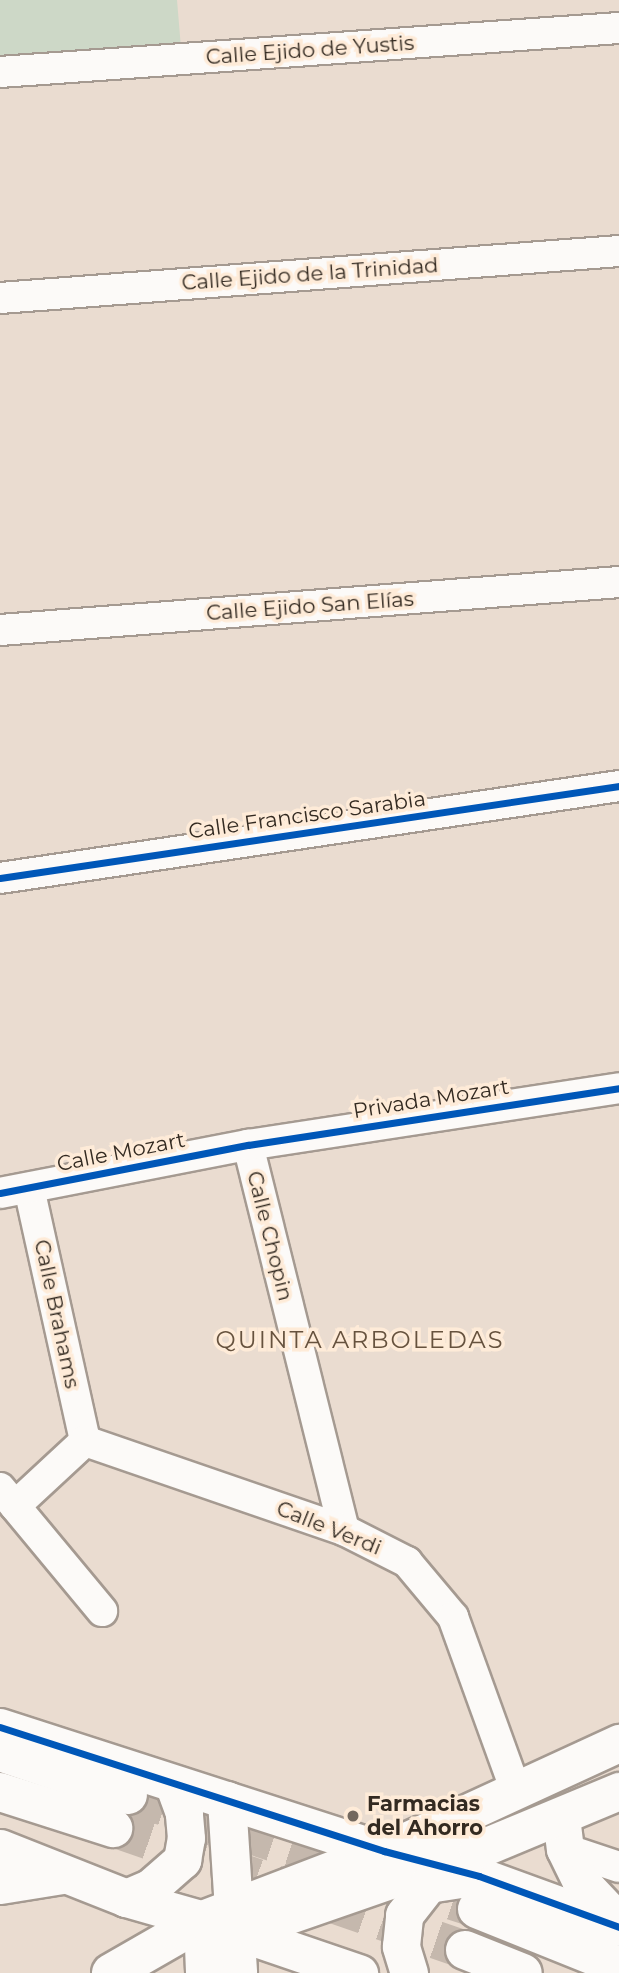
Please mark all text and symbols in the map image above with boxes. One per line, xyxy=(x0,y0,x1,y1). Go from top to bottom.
street label: Calle Ejido de Yustis xyxy=(205,30,415,70)
street label: Calle Ejido de la Trinidad xyxy=(181,252,439,296)
street label: Calle Ejido San Elías xyxy=(205,586,415,626)
street label: Calle Francisco Sarabia xyxy=(187,786,427,844)
street label: Privada Mozart xyxy=(351,1074,511,1124)
street label: Calle Mozart xyxy=(55,1127,187,1177)
street label: Calle Chopin xyxy=(242,1168,298,1304)
street label: Calle Brahams xyxy=(29,1237,85,1391)
district label: QUINTA ARBOLEDAS xyxy=(218,1326,502,1354)
street label: Calle Verdi xyxy=(273,1496,385,1560)
place label: Farmacias del Ahorro xyxy=(367,1791,483,1841)
marker: Farmacias del Ahorro xyxy=(345,1808,361,1824)

